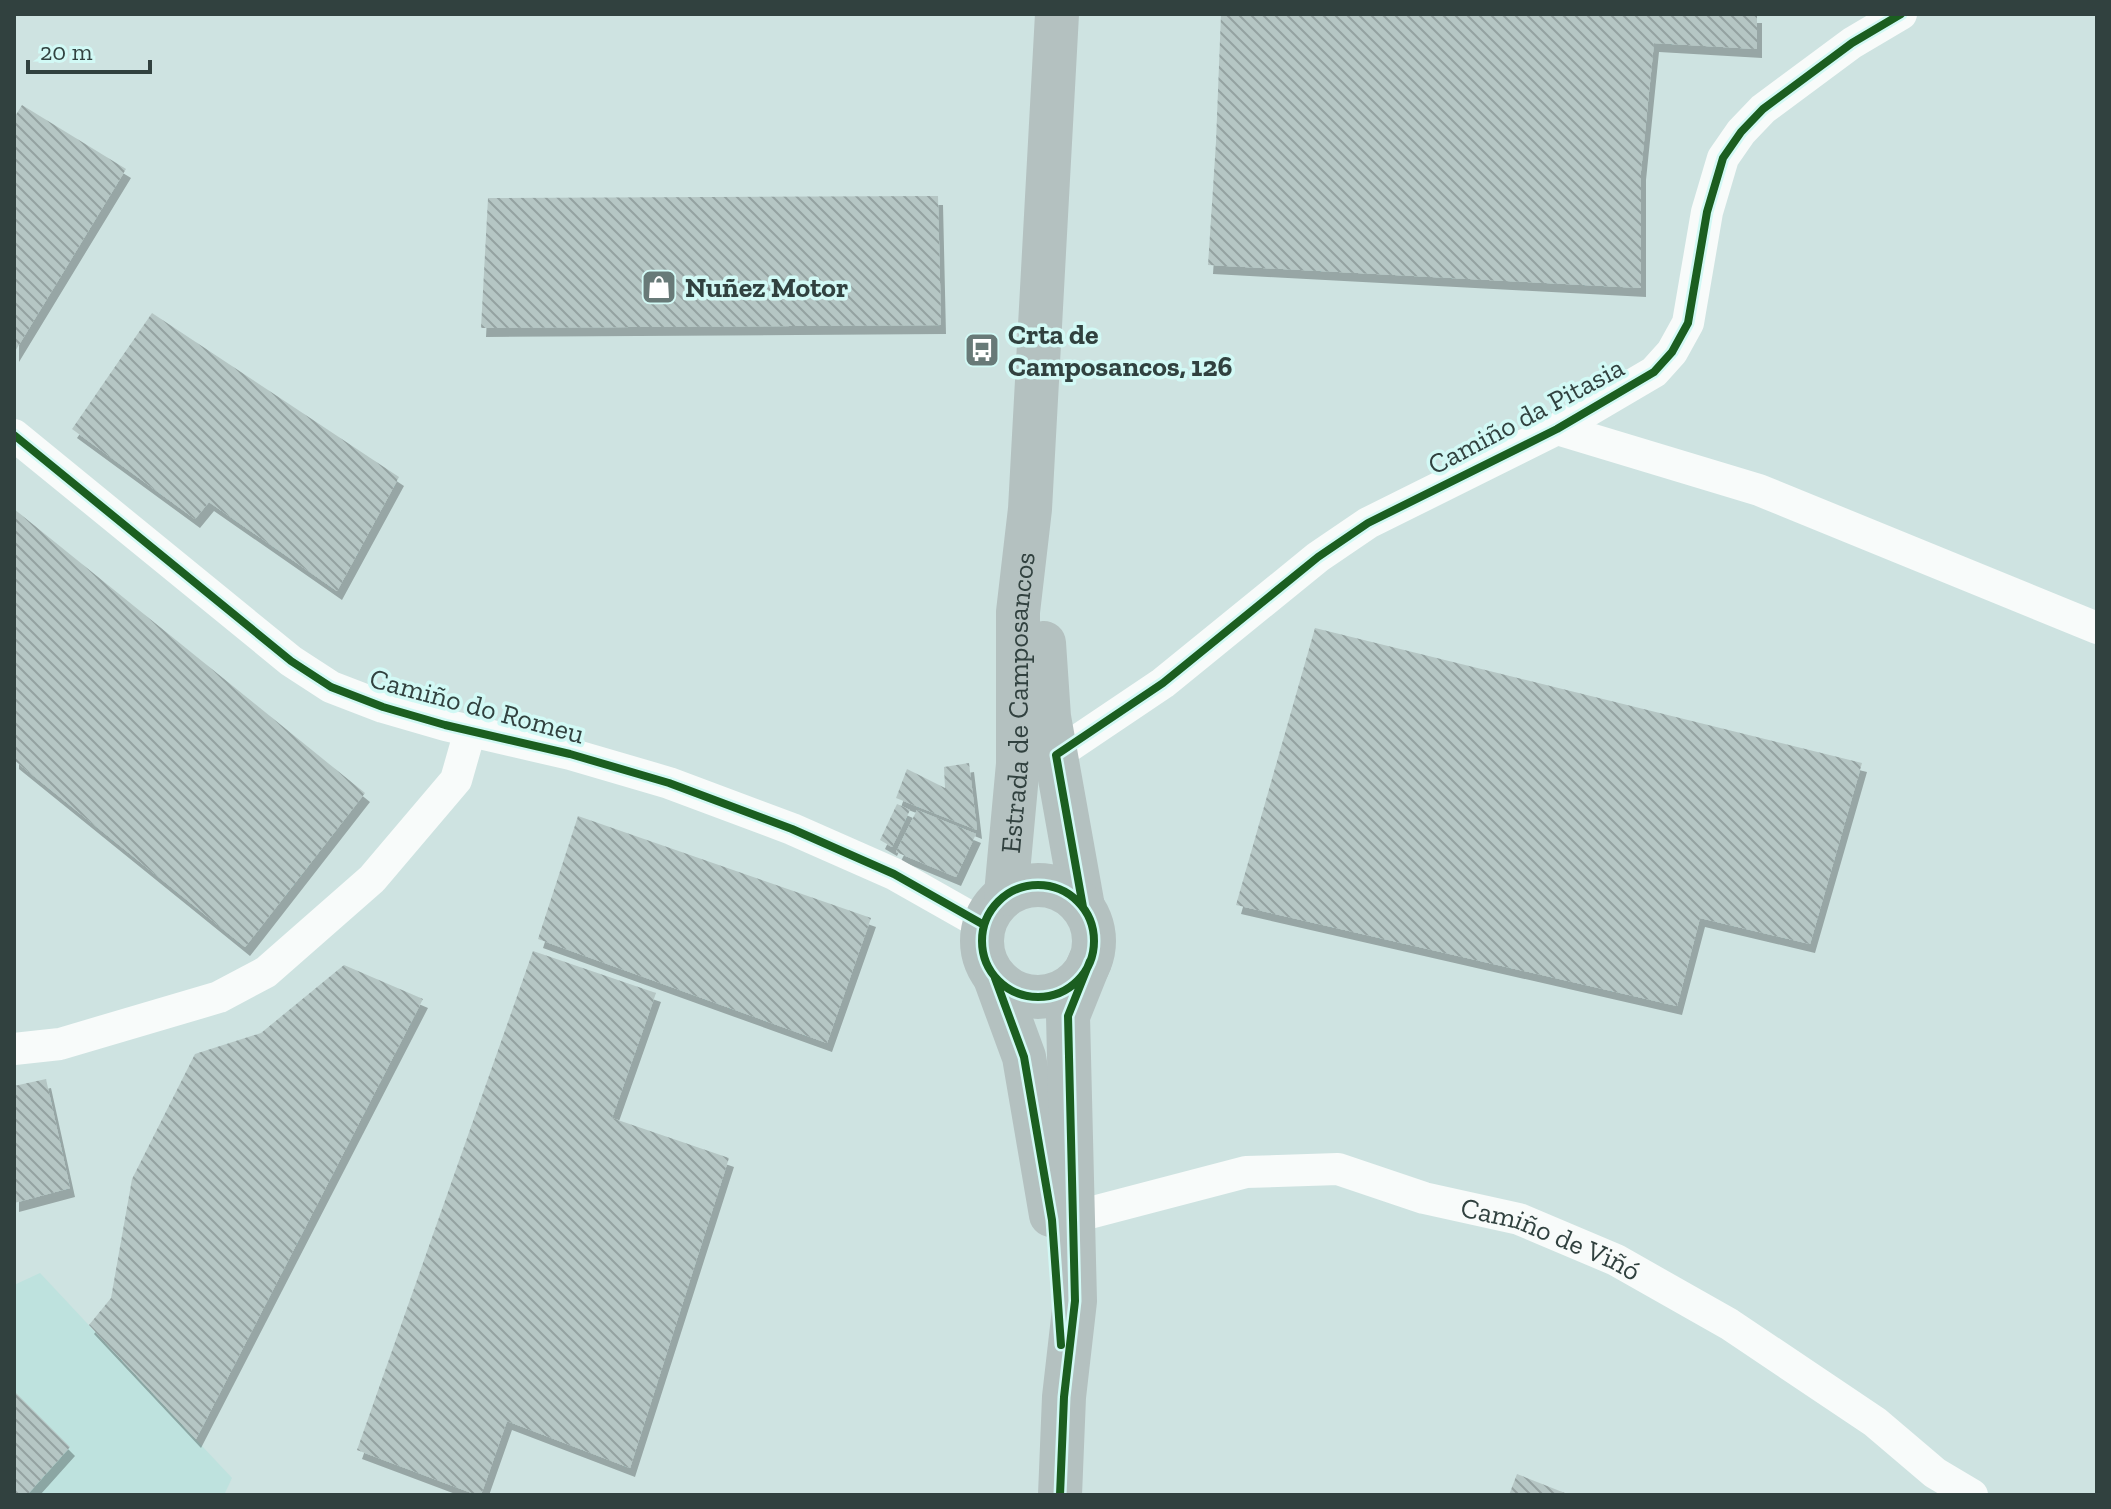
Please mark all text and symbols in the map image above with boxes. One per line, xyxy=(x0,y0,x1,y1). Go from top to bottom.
scale bar xyxy=(28,24,150,74)
text: 20 m xyxy=(40,37,93,66)
shop icon: Nuñez Motor xyxy=(640,268,678,306)
place label: Nuñez Motor xyxy=(685,271,848,304)
place label: Crta de Camposancos, 126 xyxy=(1008,318,1232,383)
bus stop icon: Crta de Camposancos, 126 xyxy=(963,331,1001,369)
street label: Camiño da Pitasia xyxy=(1422,350,1630,482)
street label: Estrada de Camposancos xyxy=(993,550,1041,854)
street label: Camiño do Romeu xyxy=(366,661,588,751)
street label: Camiño de Viñó xyxy=(1458,1190,1647,1287)

